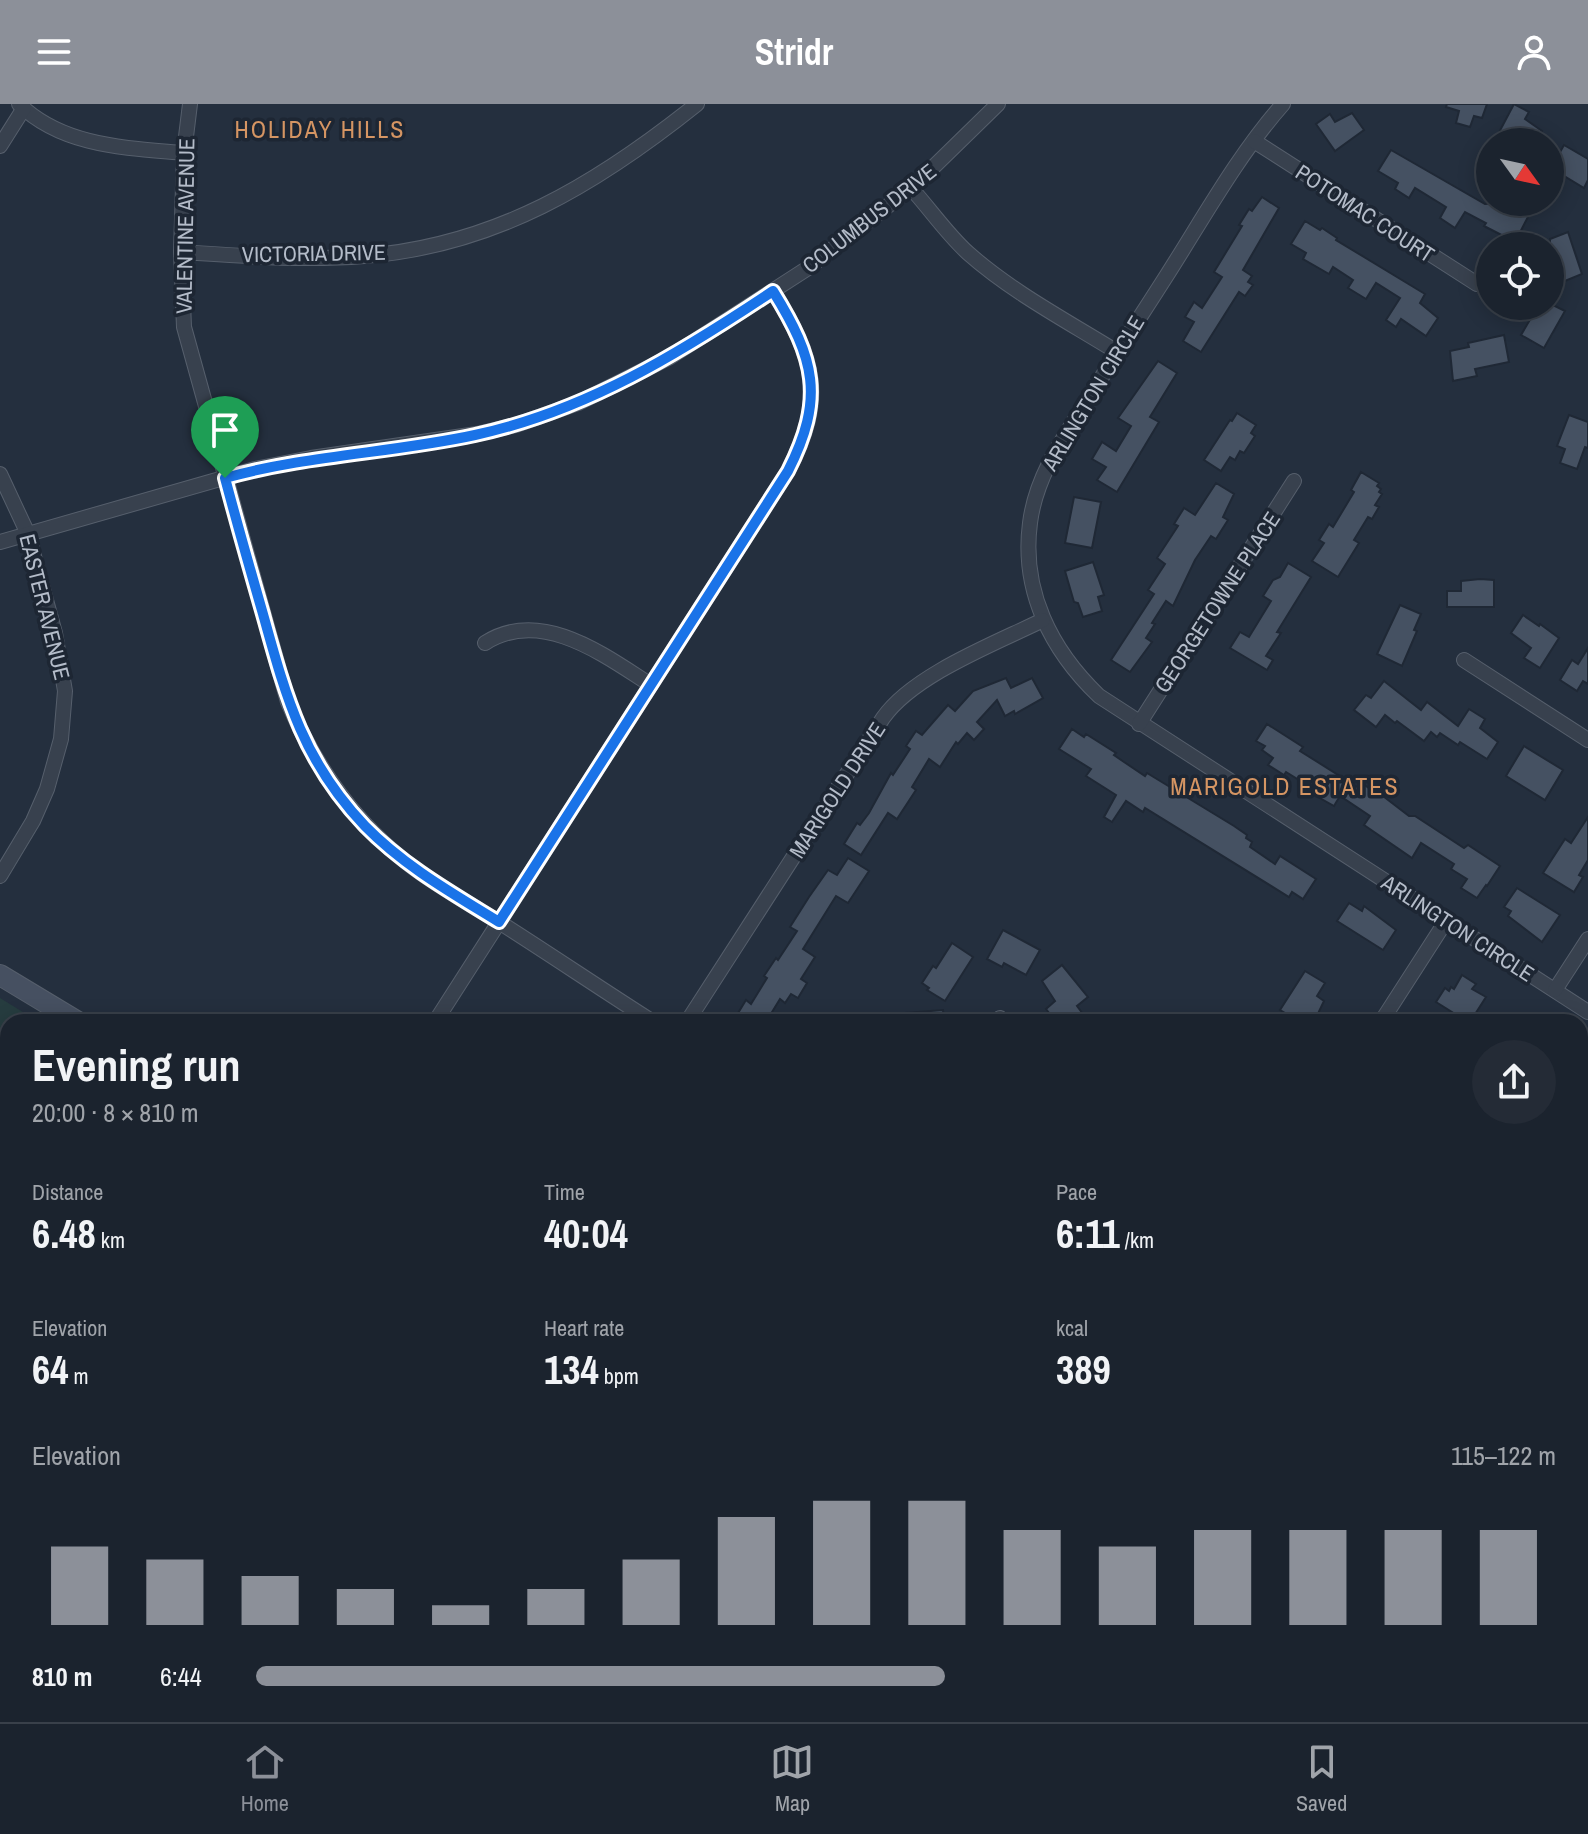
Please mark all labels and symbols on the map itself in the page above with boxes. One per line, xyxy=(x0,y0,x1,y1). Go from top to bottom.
district label: HOLIDAY HILLS xyxy=(235,113,405,145)
north arrow xyxy=(1476,128,1564,216)
street label: VALENTINE AVENUE xyxy=(168,138,202,314)
street label: COLUMBUS DRIVE xyxy=(796,156,942,280)
street label: POTOMAC COURT xyxy=(1290,157,1440,269)
street label: VICTORIA DRIVE xyxy=(242,237,386,269)
street label: ARLINGTON CIRCLE xyxy=(1034,310,1151,477)
pin xyxy=(191,396,259,478)
street label: GEORGETOWNE PLACE xyxy=(1147,506,1287,698)
street label: EASTER AVENUE xyxy=(12,531,78,683)
street label: MARIGOLD DRIVE xyxy=(782,716,892,864)
district label: MARIGOLD ESTATES xyxy=(1170,770,1400,802)
street label: ARLINGTON CIRCLE xyxy=(1375,867,1540,989)

